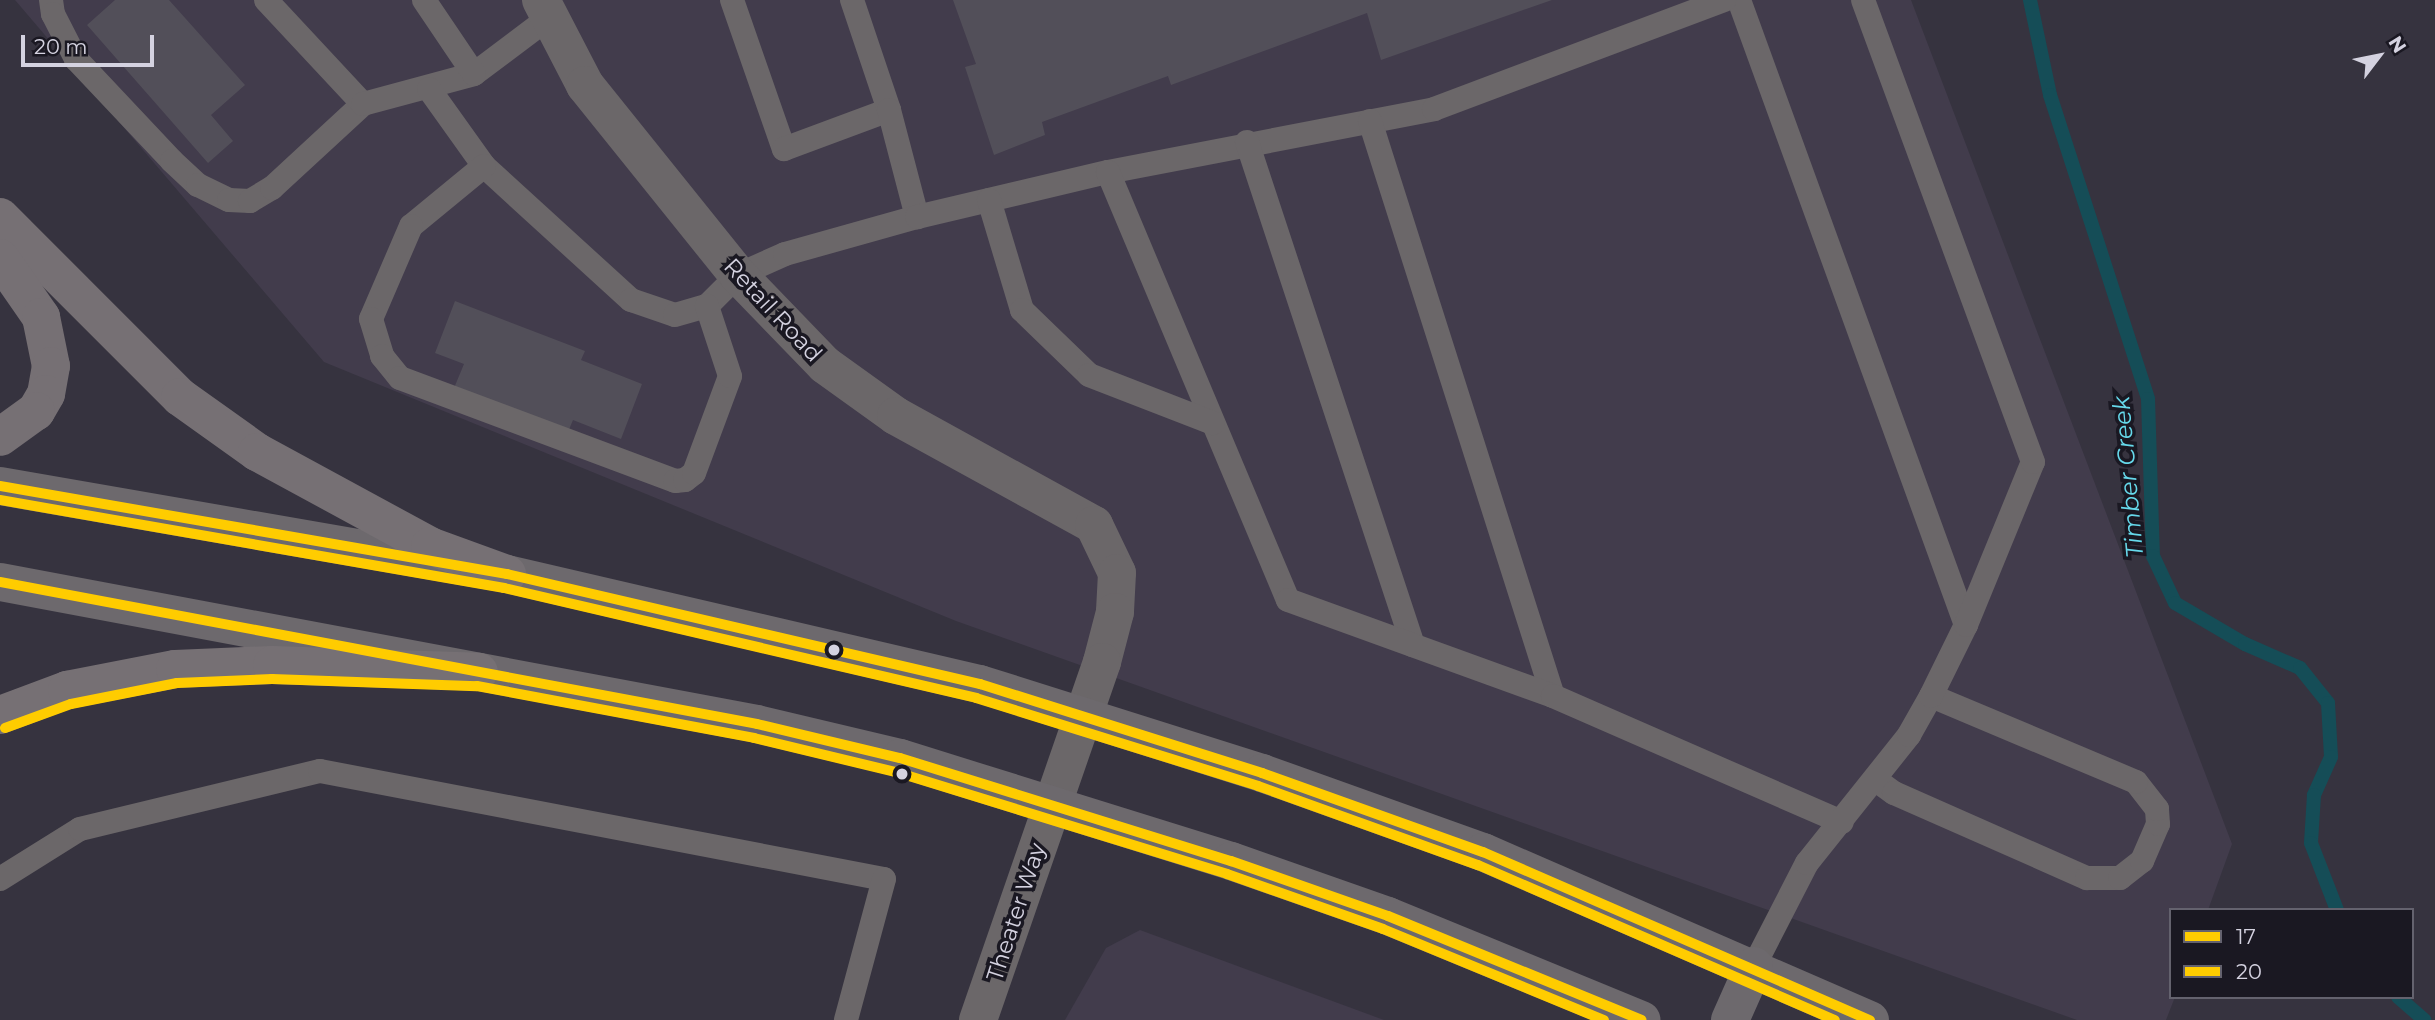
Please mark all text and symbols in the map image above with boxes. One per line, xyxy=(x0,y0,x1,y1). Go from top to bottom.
scale bar xyxy=(24,21,158,65)
north arrow xyxy=(2344,21,2414,91)
text: N xyxy=(2383,32,2411,57)
text: 20 m xyxy=(34,34,88,59)
street label: Retail Road xyxy=(718,253,828,367)
water label: Timber Creek xyxy=(2107,395,2149,559)
unlabelled marker xyxy=(827,643,841,657)
unlabelled marker xyxy=(895,767,909,781)
street label: Theater Way xyxy=(981,839,1051,985)
legend xyxy=(2169,908,2414,999)
text: 17 xyxy=(2236,924,2256,949)
text: 20 xyxy=(2236,959,2262,984)

